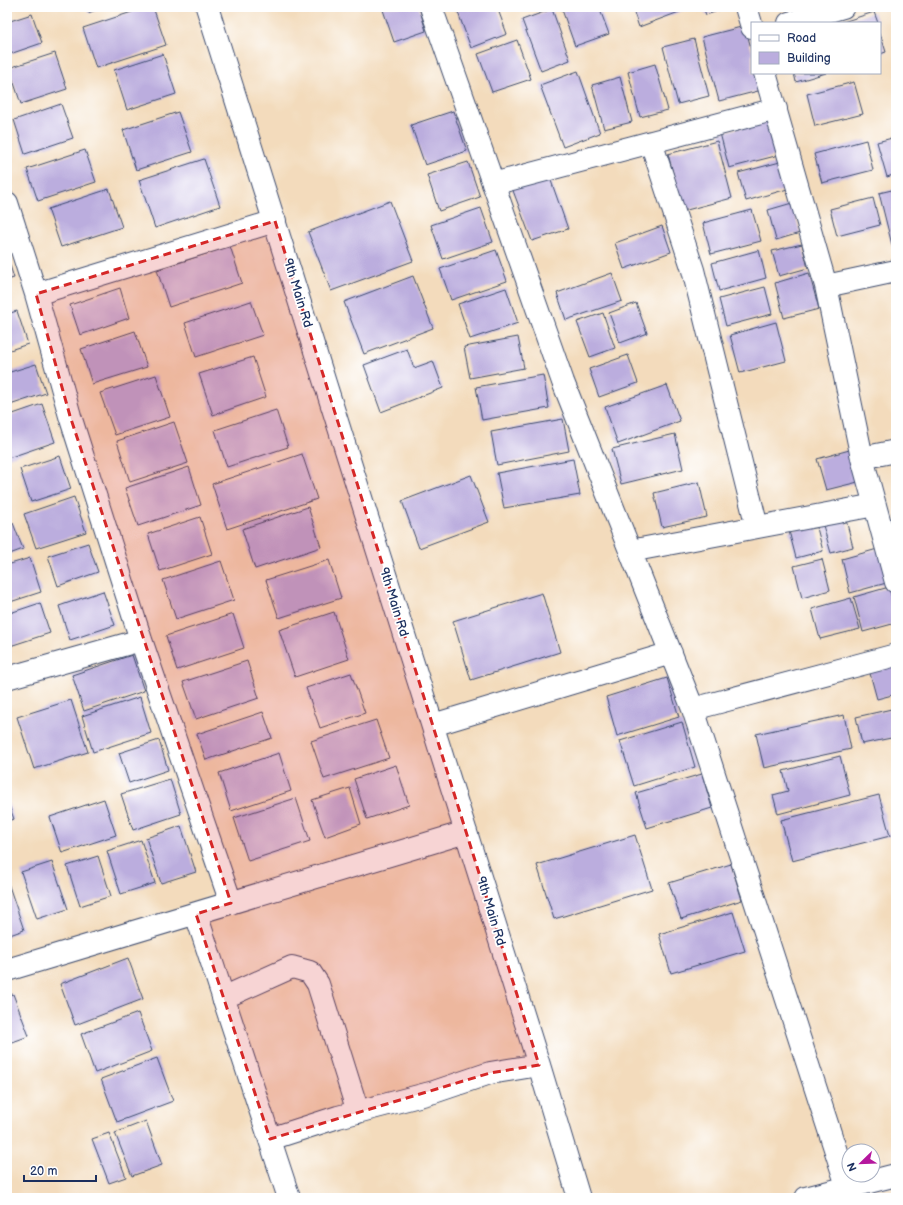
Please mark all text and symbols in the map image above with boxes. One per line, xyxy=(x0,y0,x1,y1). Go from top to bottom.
legend xyxy=(751,22,881,74)
text: Road xyxy=(787,31,816,46)
text: Building xyxy=(787,51,831,66)
street label: 9th Main Rd xyxy=(280,257,316,329)
street label: 9th Main Rd xyxy=(376,566,412,638)
street label: 9th Main Rd xyxy=(473,875,509,947)
north arrow xyxy=(841,1143,881,1183)
scale bar xyxy=(24,1157,96,1183)
text: N xyxy=(845,1160,860,1173)
text: 20 m xyxy=(30,1164,57,1179)

